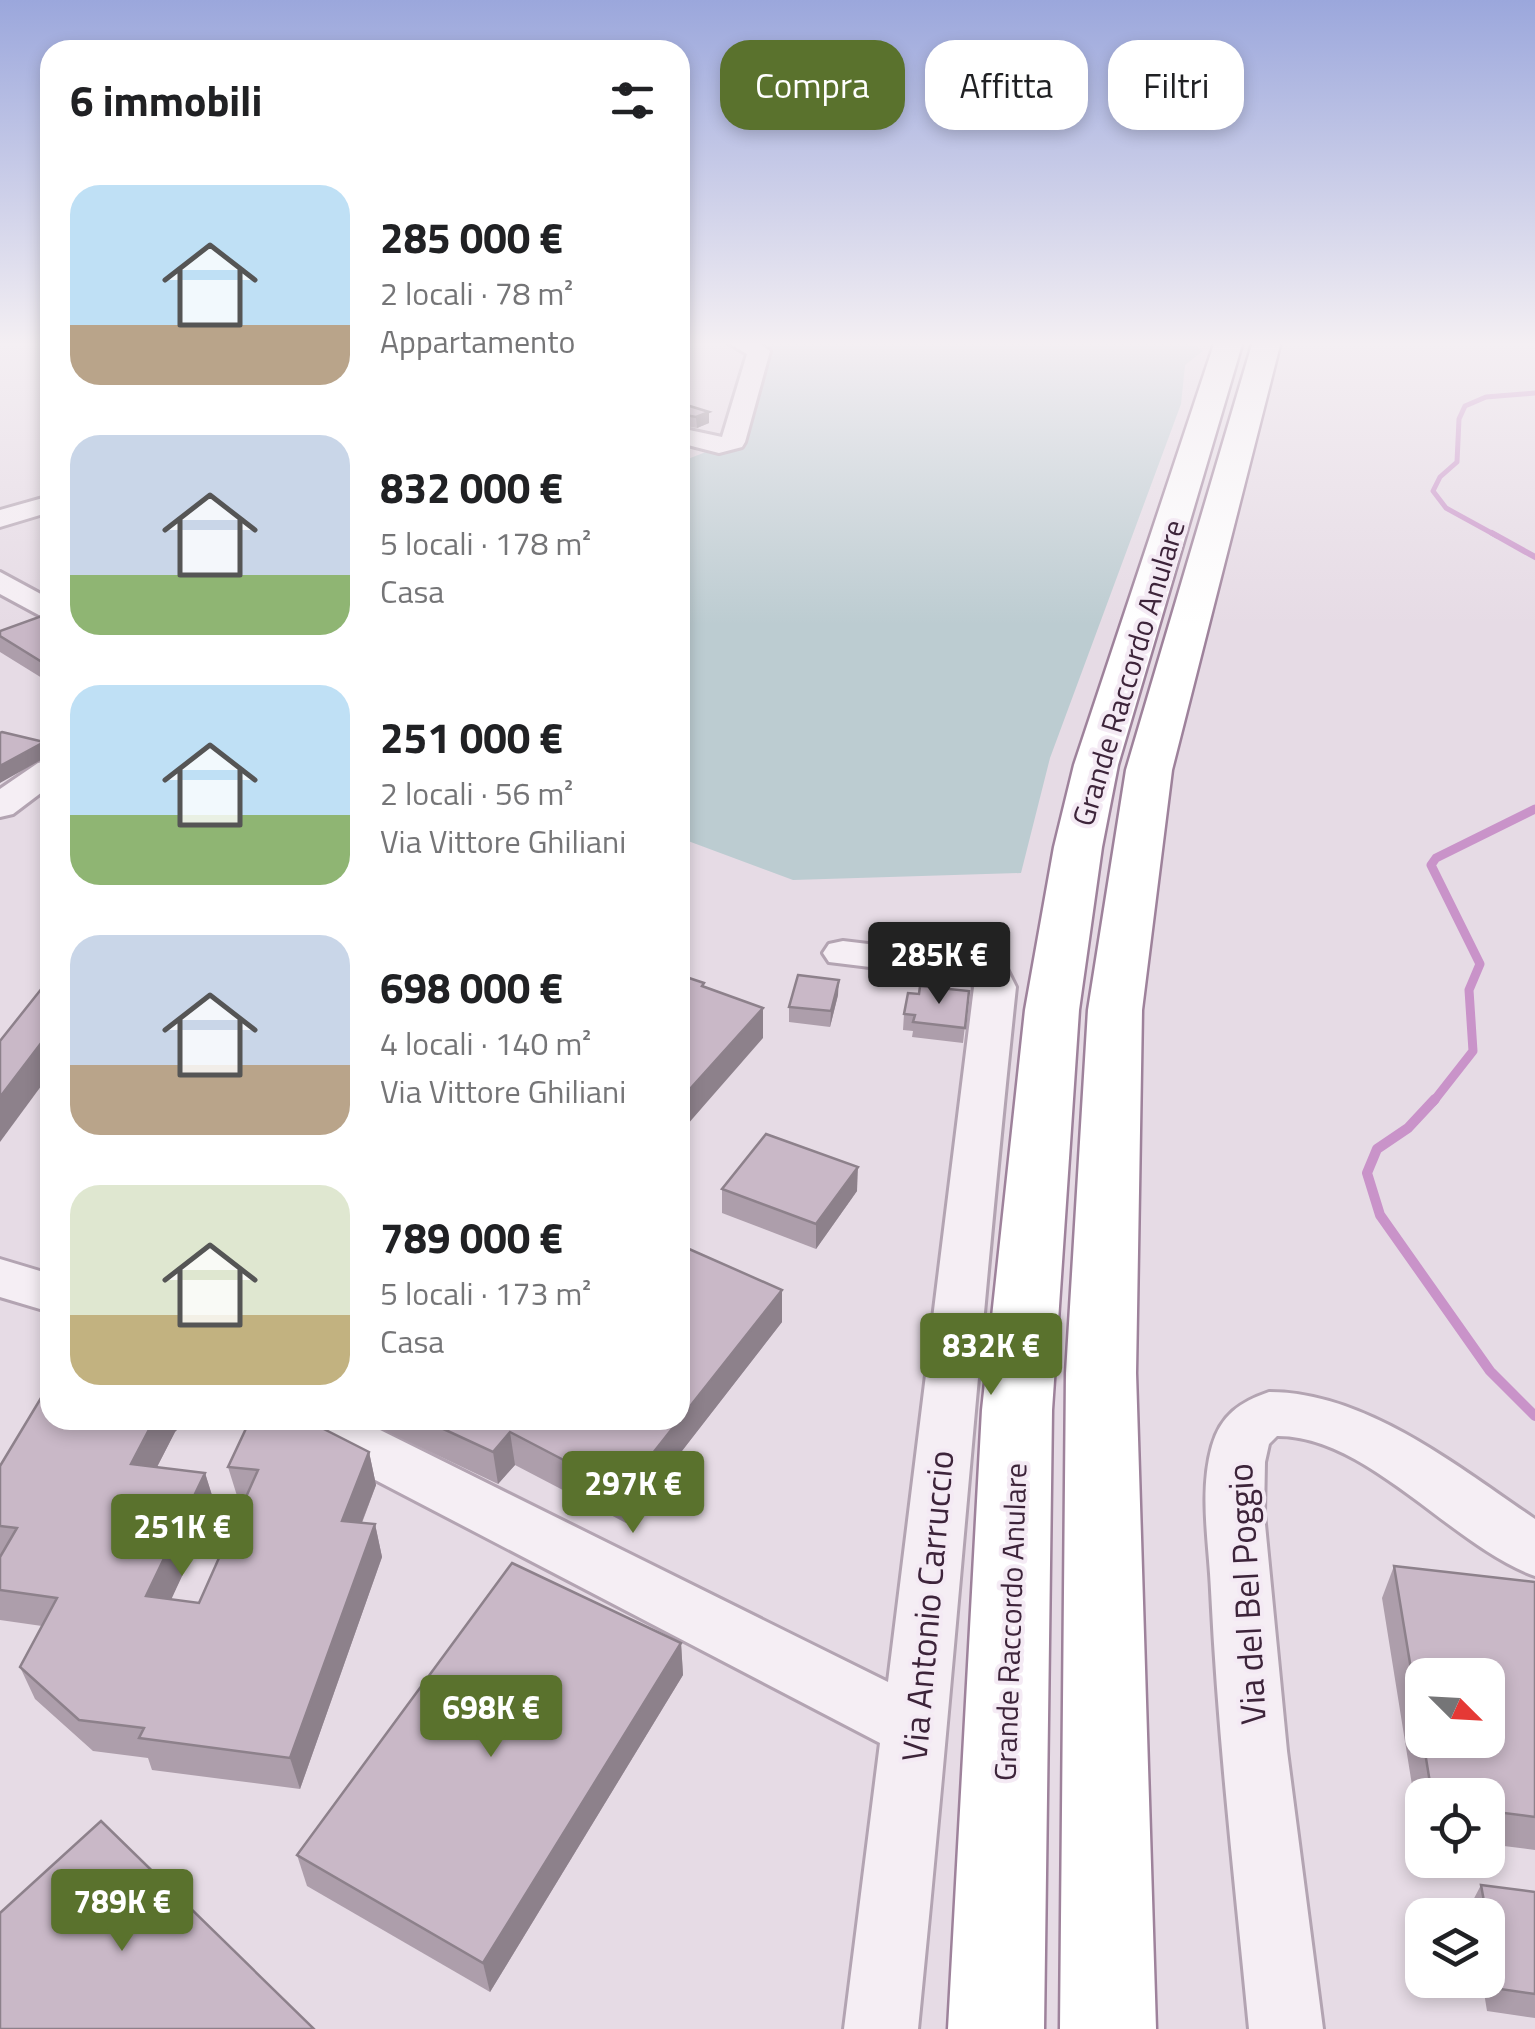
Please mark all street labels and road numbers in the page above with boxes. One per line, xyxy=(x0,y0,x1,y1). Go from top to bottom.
street label: Grande Raccordo Anulare xyxy=(1060,514,1197,832)
street label: Via Antonio Carruccio xyxy=(887,1448,968,1764)
street label: Grande Raccordo Anulare xyxy=(981,1462,1039,1782)
street label: Via del Bel Poggio xyxy=(1212,1462,1280,1726)

